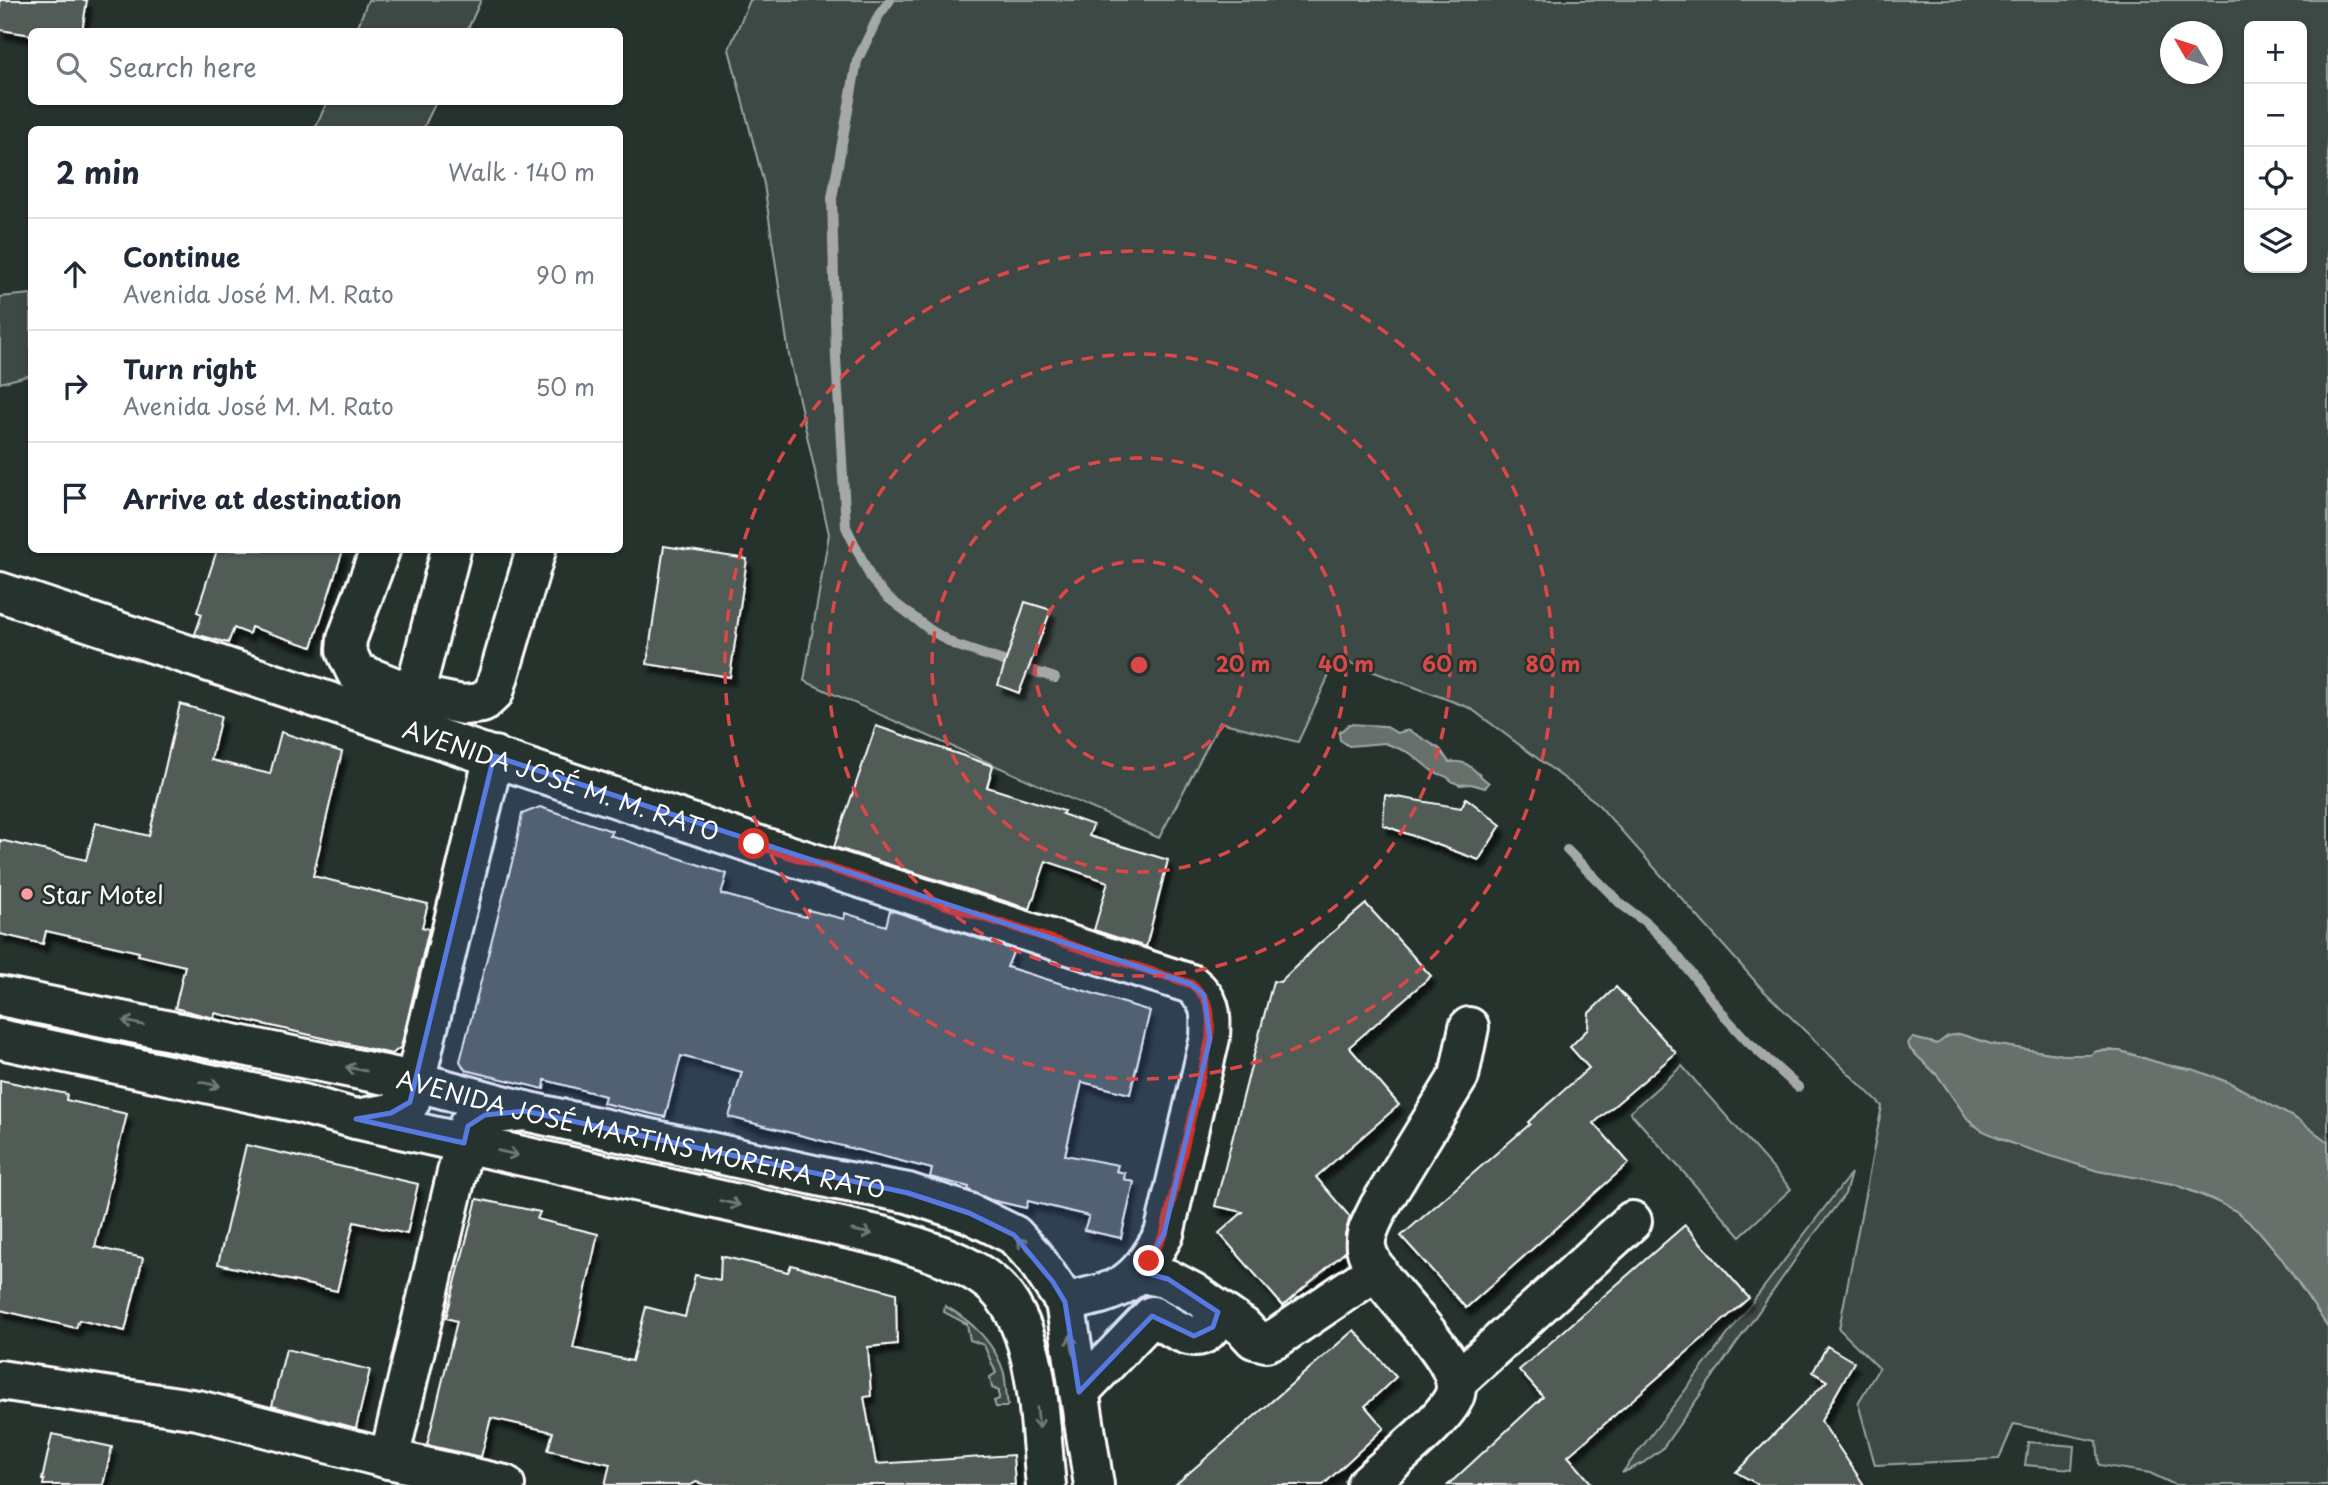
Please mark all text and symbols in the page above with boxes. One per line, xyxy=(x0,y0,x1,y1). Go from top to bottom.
north arrow xyxy=(2160,21,2223,84)
map controls xyxy=(2244,21,2307,273)
button: + xyxy=(2244,21,2307,84)
search box xyxy=(28,28,623,105)
text: Search here xyxy=(108,47,257,86)
icon: search xyxy=(52,48,90,86)
button: − xyxy=(2244,84,2307,147)
button: locate xyxy=(2244,147,2307,210)
text: 2 min xyxy=(56,149,140,194)
text: Walk · 140 m xyxy=(448,154,595,189)
button: layers xyxy=(2244,210,2307,273)
text: Continue xyxy=(123,237,240,276)
icon: ahead xyxy=(56,255,94,293)
text: 90 m xyxy=(536,257,595,292)
text: Avenida José M. M. Rato xyxy=(123,276,394,311)
text: Turn right xyxy=(123,349,257,388)
icon: right xyxy=(56,367,94,405)
text: 50 m xyxy=(535,369,595,404)
text: Avenida José M. M. Rato xyxy=(123,388,394,423)
icon: arrive xyxy=(56,479,94,517)
text: Arrive at destination xyxy=(123,479,402,518)
text: 20 m xyxy=(1216,647,1270,679)
text: 40 m xyxy=(1318,647,1374,679)
text: 60 m xyxy=(1422,647,1478,679)
text: 80 m xyxy=(1526,647,1580,679)
centre of rings xyxy=(1127,653,1151,677)
street label: AVENIDA JOSÉ M. M. RATO xyxy=(399,710,724,849)
route start xyxy=(738,828,769,859)
place label: Star Motel xyxy=(41,876,163,912)
marker: Star Motel xyxy=(19,886,35,902)
one-way arrow xyxy=(122,1016,145,1030)
street label: AVENIDA JOSÉ MARTINS MOREIRA RATO xyxy=(394,1060,889,1207)
one-way arrow xyxy=(345,1062,368,1076)
one-way arrow xyxy=(198,1078,221,1091)
one-way arrow xyxy=(496,1146,519,1160)
one-way arrow xyxy=(718,1197,741,1210)
one-way arrow xyxy=(850,1225,873,1239)
one-way arrow xyxy=(1017,1237,1033,1255)
route end xyxy=(1133,1245,1164,1276)
one-way arrow xyxy=(1065,1334,1078,1357)
one-way arrow xyxy=(1032,1406,1045,1428)

